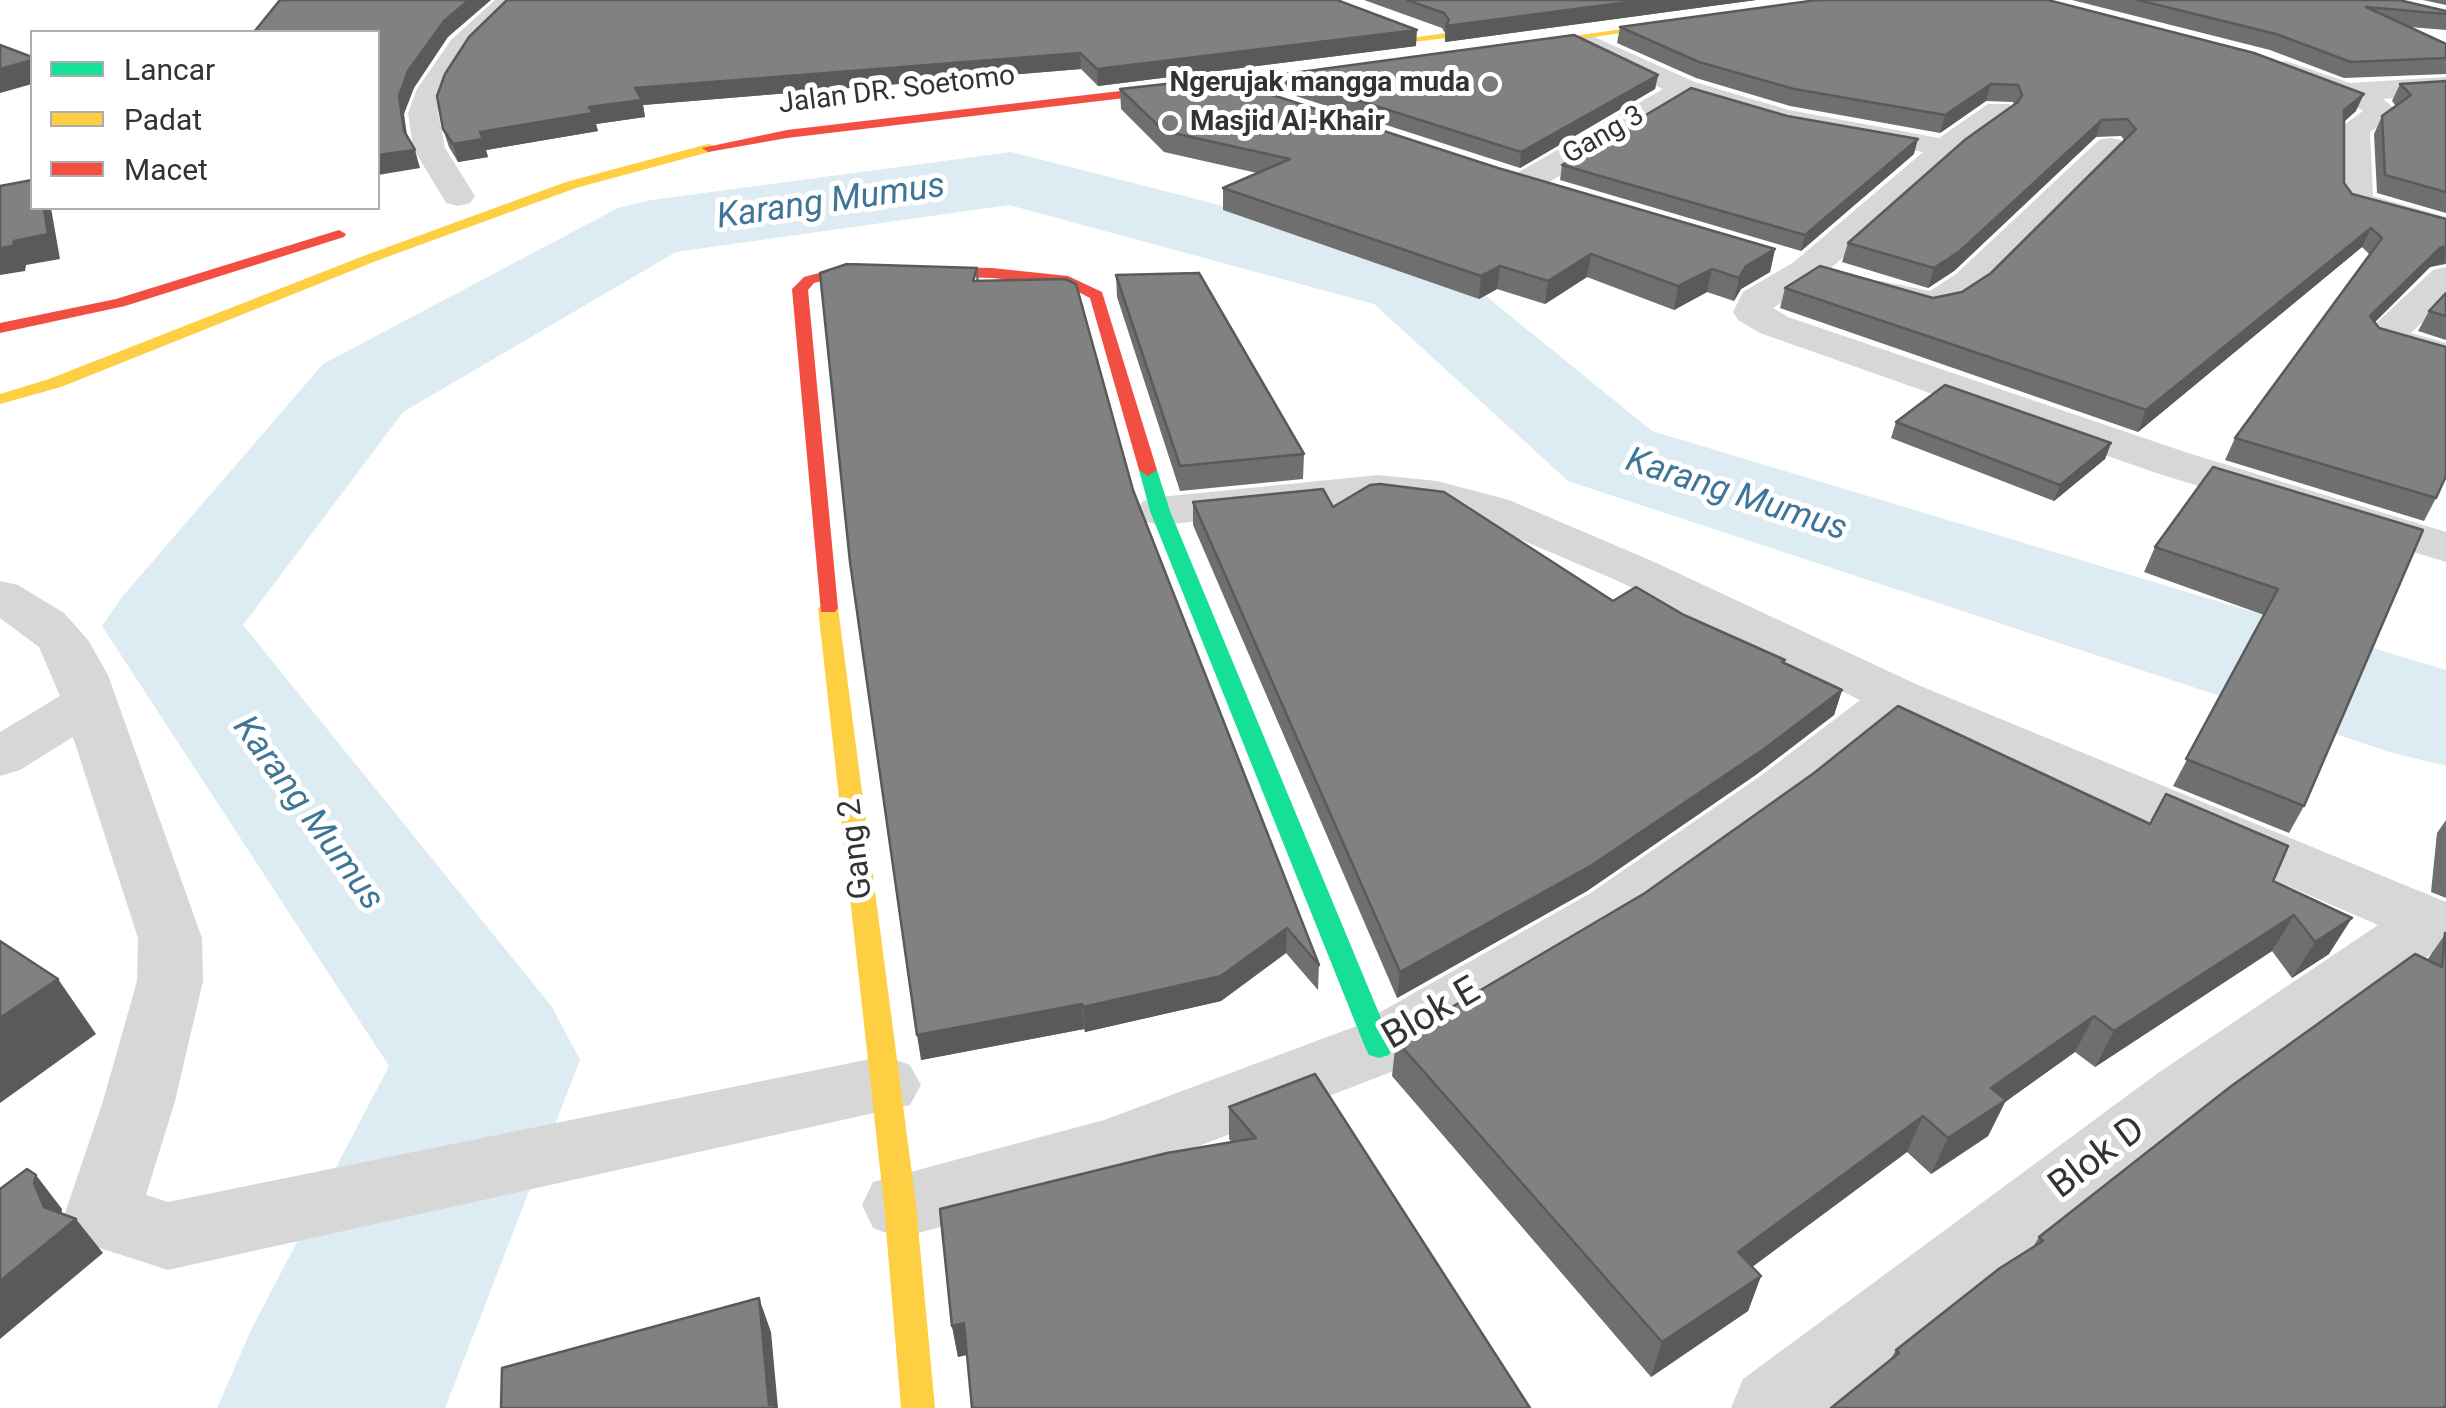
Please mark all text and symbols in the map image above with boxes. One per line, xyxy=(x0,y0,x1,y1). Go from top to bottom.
legend xyxy=(30,30,380,210)
text: Lancar xyxy=(124,52,215,87)
street label: Jalan DR. Soetomo xyxy=(777,60,1017,122)
place label: Ngerujak mangga muda xyxy=(1169,67,1470,101)
marker: Ngerujak mangga muda xyxy=(1479,73,1501,95)
street label: Gang 3 xyxy=(1557,99,1651,173)
text: Padat xyxy=(124,102,202,137)
place label: Masjid Al-Khair xyxy=(1190,106,1385,140)
marker: Masjid Al-Khair xyxy=(1159,112,1181,134)
text: Macet xyxy=(124,152,208,187)
water label: Karang Mumus xyxy=(714,166,948,240)
water label: Karang Mumus xyxy=(1620,441,1852,551)
water label: Karang Mumus xyxy=(222,709,392,919)
street label: Gang 2 xyxy=(832,797,882,901)
street label: Blok E xyxy=(1375,969,1489,1061)
street label: Blok D xyxy=(2041,1108,2155,1210)

